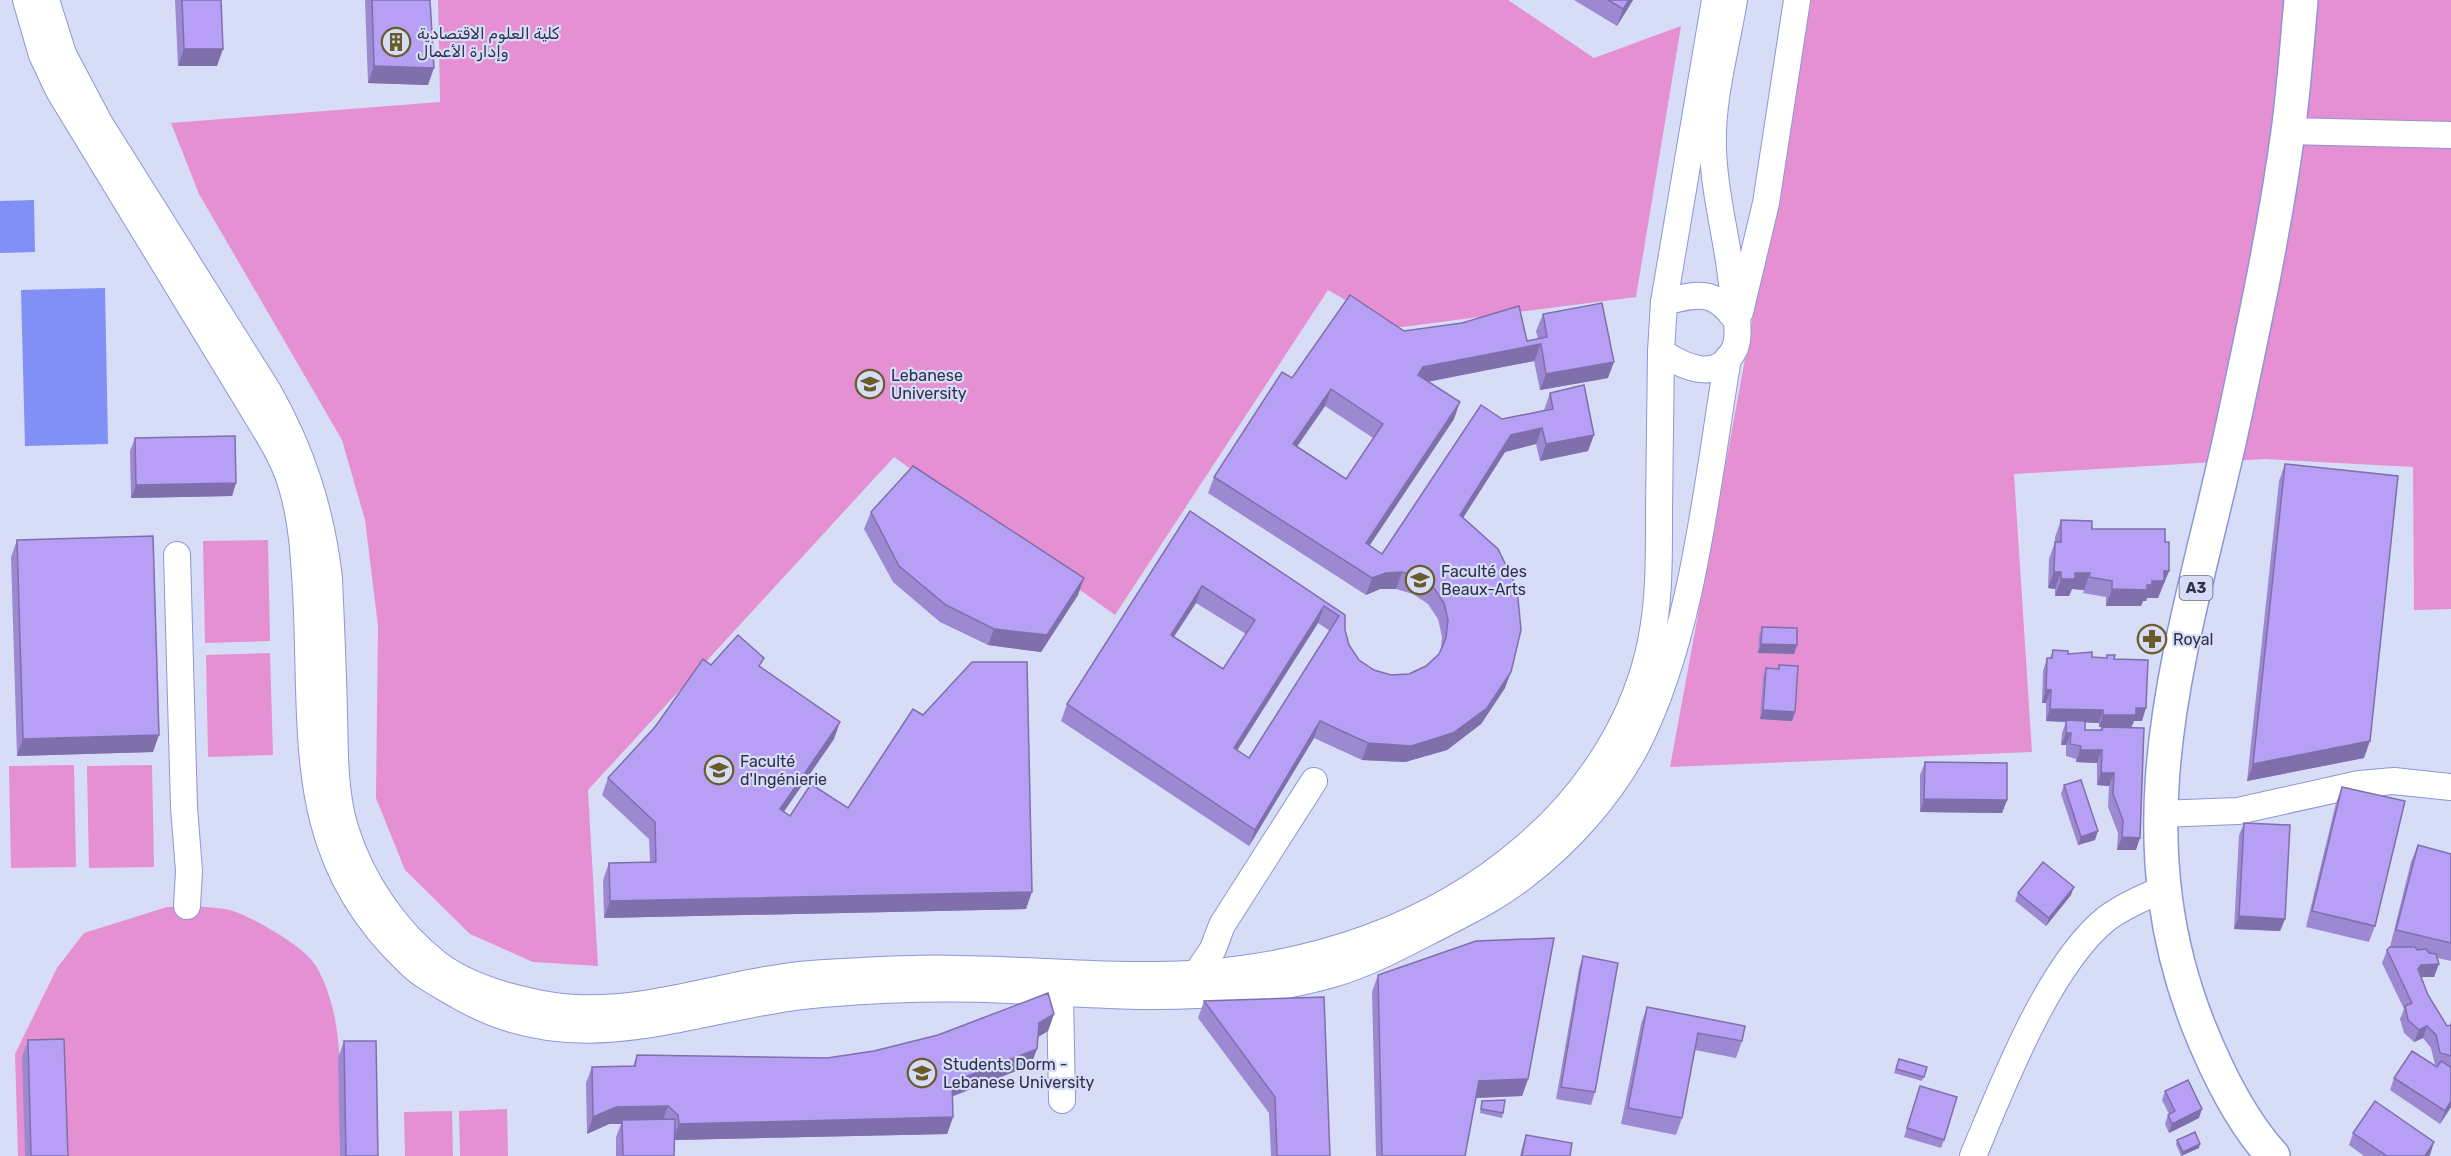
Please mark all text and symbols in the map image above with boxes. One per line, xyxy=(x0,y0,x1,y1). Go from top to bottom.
place label: كلية العلوم الاقتصادية وإدارة الأعمال xyxy=(417,24,560,62)
building icon: كلية العلوم الاقتصادية وإدارة الأعمال xyxy=(380,26,412,58)
place label: Lebanese University xyxy=(891,366,967,403)
school or university icon: Lebanese University xyxy=(854,368,886,400)
place label: Faculté des Beaux-Arts xyxy=(1441,562,1527,599)
school or university icon: Faculté des Beaux-Arts xyxy=(1404,564,1436,596)
road number: A3 xyxy=(2180,576,2212,600)
pharmacy icon: Royal xyxy=(2136,623,2168,655)
place label: Royal xyxy=(2173,630,2214,649)
place label: Faculté d'Ingénierie xyxy=(740,752,827,789)
school or university icon: Faculté d'Ingénierie xyxy=(703,754,735,786)
place label: Students Dorm - Lebanese University xyxy=(943,1055,1095,1092)
school or university icon: Students Dorm - Lebanese University xyxy=(906,1057,938,1089)

